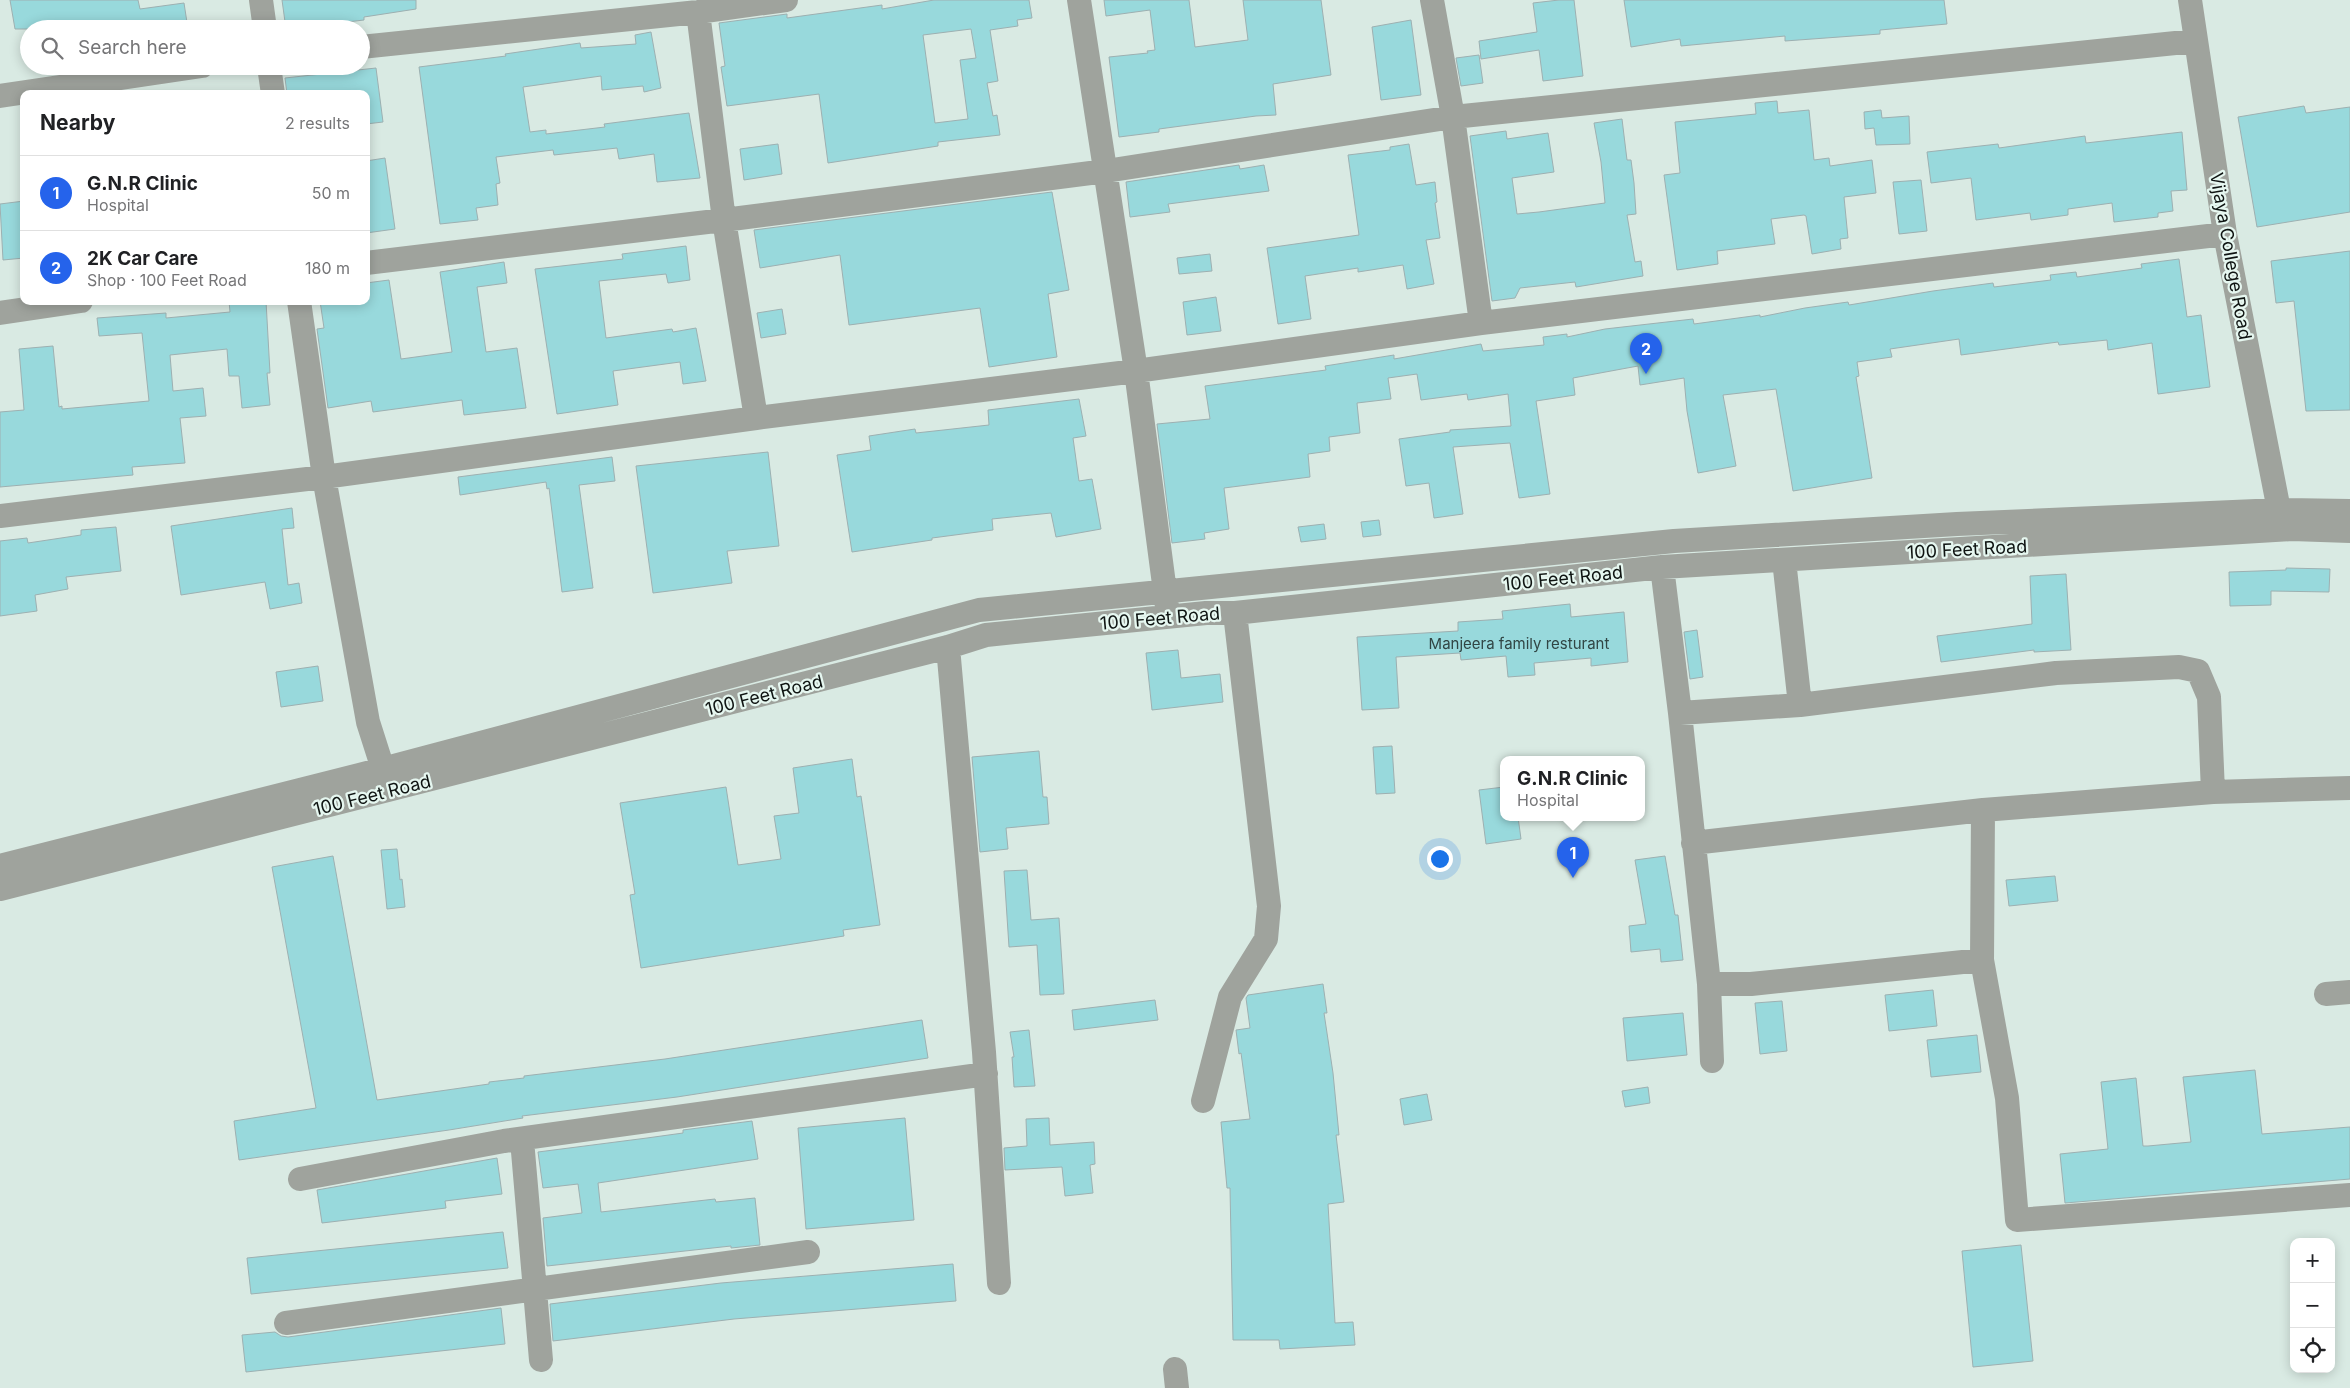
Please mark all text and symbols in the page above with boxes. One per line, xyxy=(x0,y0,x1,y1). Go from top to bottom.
search box xyxy=(20,20,370,75)
icon: search xyxy=(38,34,66,62)
text: Search here xyxy=(78,36,187,59)
text: Nearby xyxy=(40,110,115,135)
text: 2 results xyxy=(285,113,350,133)
street label: Vijaya College Road xyxy=(2206,171,2256,341)
text: G.N.R Clinic xyxy=(87,172,198,195)
text: 1 xyxy=(53,183,59,203)
text: 50 m xyxy=(312,183,350,203)
text: Hospital xyxy=(87,195,149,215)
text: 2K Car Care xyxy=(87,247,198,270)
text: 2 xyxy=(51,258,61,278)
text: 180 m xyxy=(305,258,350,278)
text: Shop · 100 Feet Road xyxy=(87,270,247,290)
pin: 2 xyxy=(1630,333,1662,374)
street label: 100 Feet Road xyxy=(1906,535,2028,563)
street label: 100 Feet Road xyxy=(1502,561,1624,595)
street label: 100 Feet Road xyxy=(1099,602,1221,634)
house number: Manjeera family resturant xyxy=(1429,634,1609,653)
street label: 100 Feet Road xyxy=(703,670,825,720)
popup xyxy=(1500,756,1645,821)
text: G.N.R Clinic xyxy=(1517,767,1628,790)
street label: 100 Feet Road xyxy=(311,770,433,820)
text: Hospital xyxy=(1517,790,1579,810)
pin: 1 xyxy=(1557,837,1589,878)
your location xyxy=(1427,846,1453,872)
map controls xyxy=(2290,1238,2335,1373)
button: + xyxy=(2290,1238,2335,1283)
button: − xyxy=(2290,1283,2335,1328)
button: locate xyxy=(2290,1328,2335,1373)

